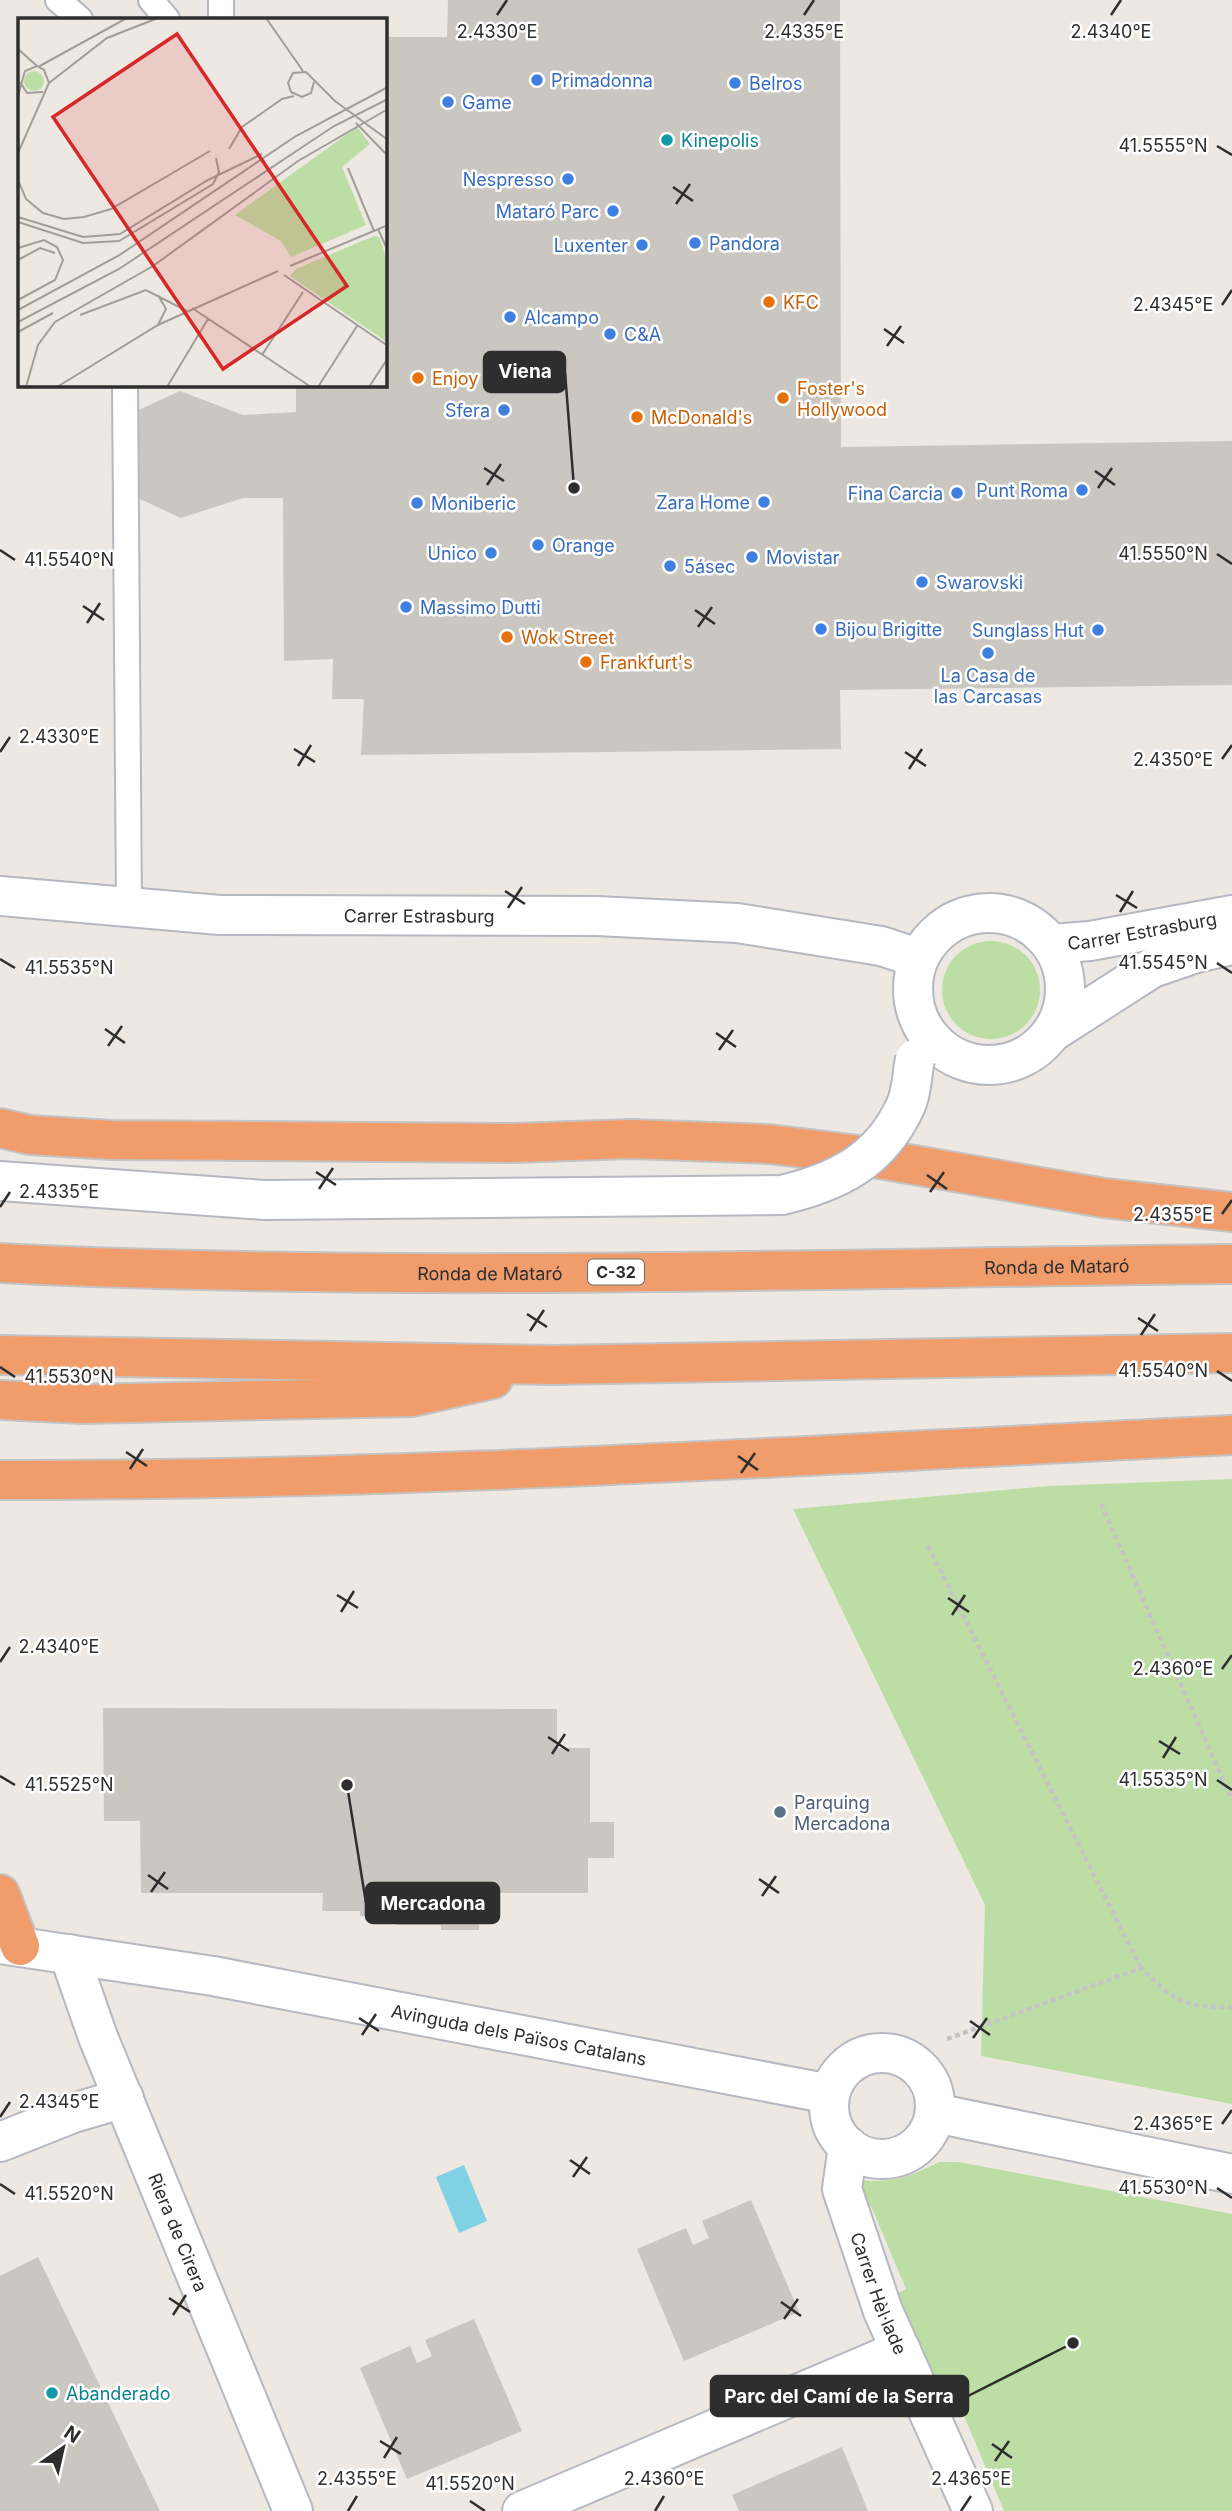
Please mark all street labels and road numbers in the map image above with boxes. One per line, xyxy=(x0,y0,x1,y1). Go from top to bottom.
street label: Carrer Estrasburg xyxy=(344,905,495,926)
street label: Carrer Estrasburg xyxy=(1067,908,1218,953)
street label: Ronda de Mataró xyxy=(984,1255,1130,1278)
road number: C-32 xyxy=(588,1260,644,1284)
street label: Ronda de Mataró xyxy=(417,1262,563,1284)
street label: Avinguda dels Països Catalans xyxy=(390,2000,648,2069)
street label: Riera de Cirera xyxy=(145,2170,212,2295)
street label: Carrer Hèl·lade xyxy=(847,2230,912,2357)

